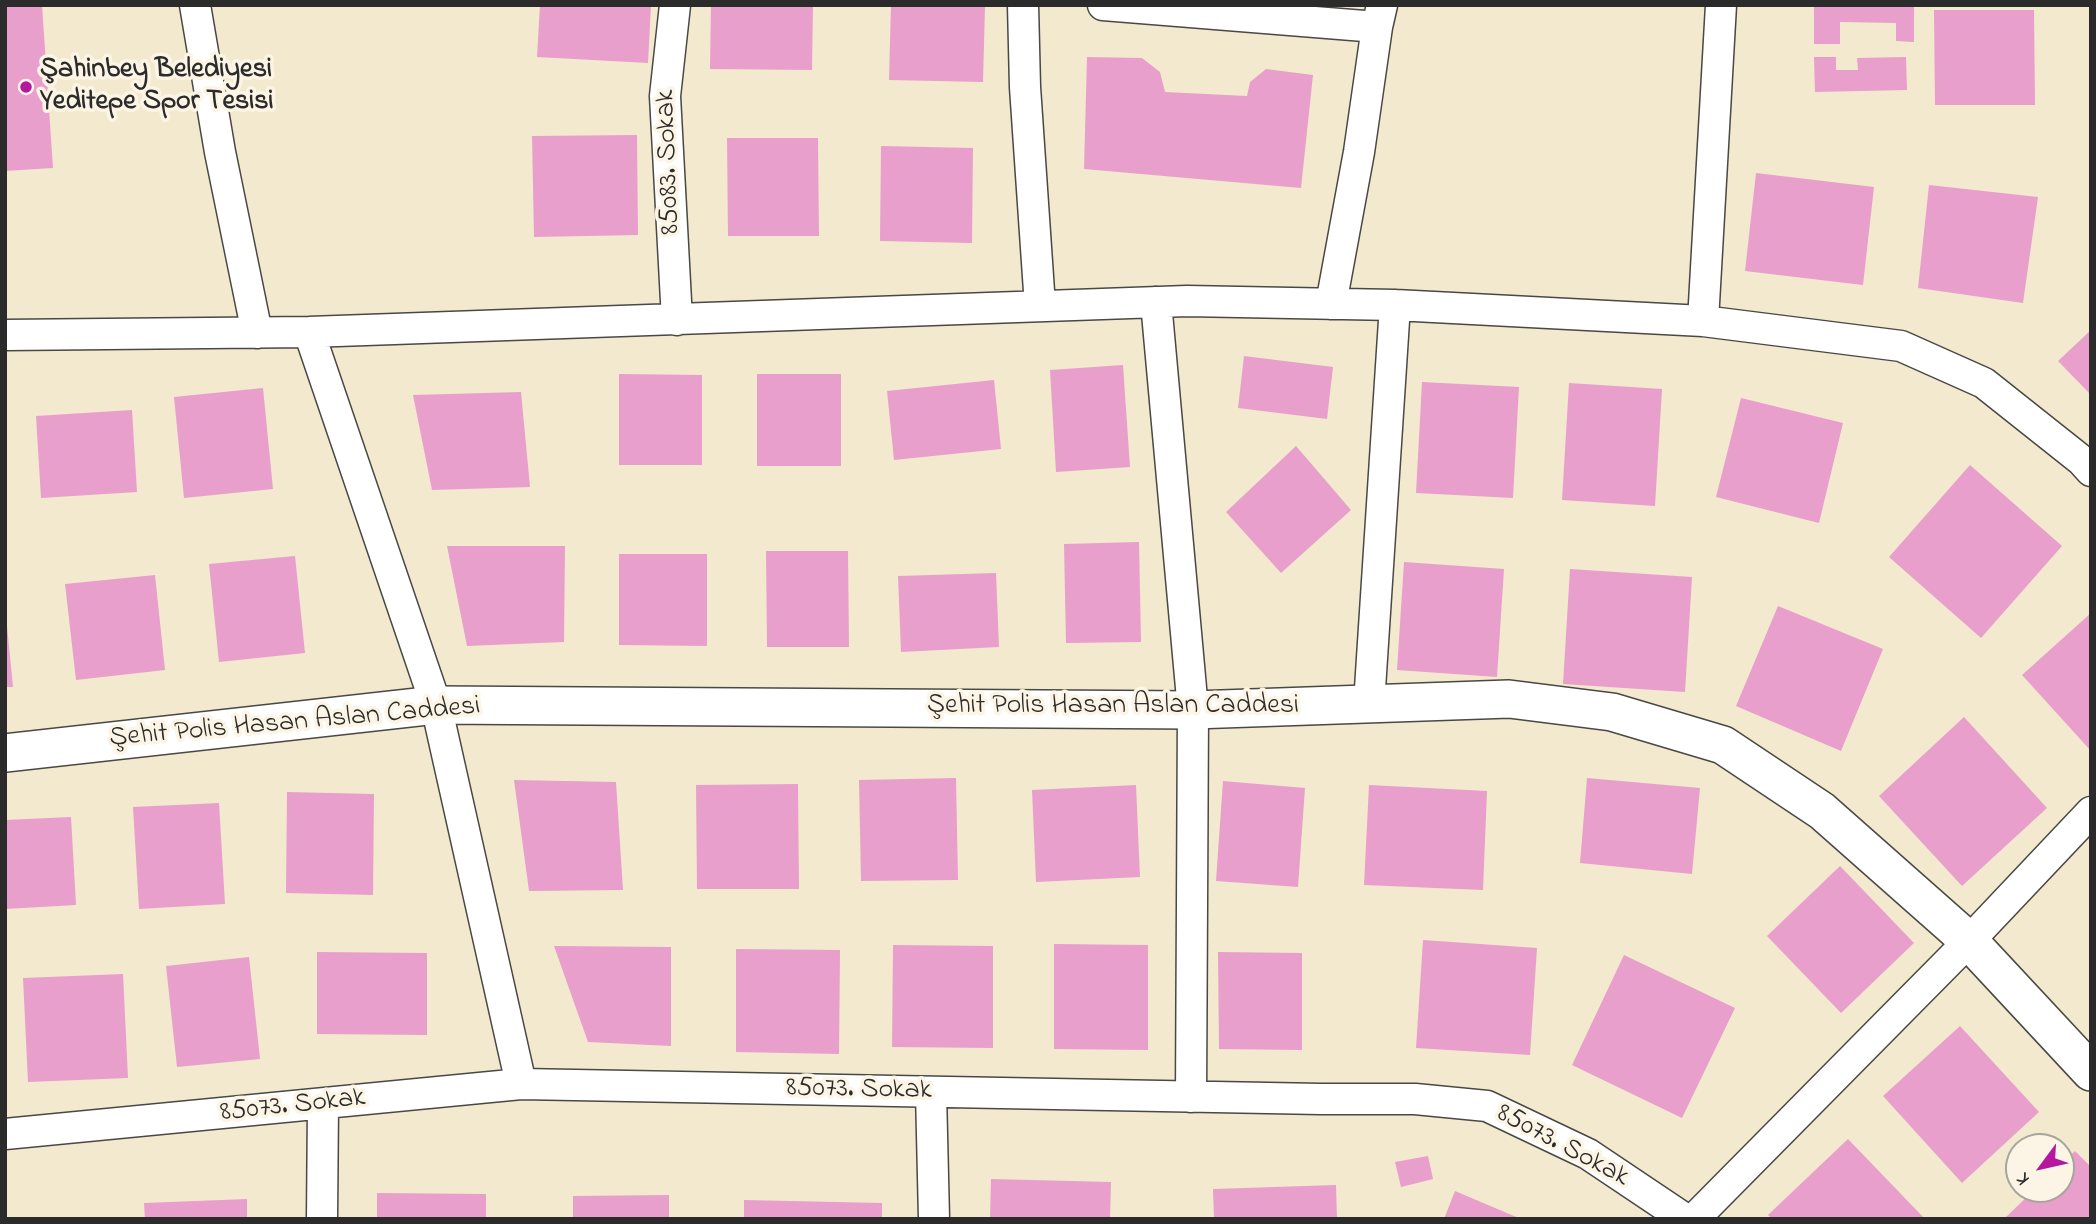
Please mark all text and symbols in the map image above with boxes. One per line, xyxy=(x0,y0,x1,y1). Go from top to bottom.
place label: Şahinbey Belediyesi Yeditepe Spor Tesisi xyxy=(40,54,274,120)
marker: Şahinbey Belediyesi Yeditepe Spor Tesisi xyxy=(18,79,34,95)
street label: 85083. Sokak xyxy=(651,89,689,235)
street label: Şehit Polis Hasan Aslan Caddesi xyxy=(927,690,1299,724)
street label: Şehit Polis Hasan Aslan Caddesi xyxy=(108,691,482,757)
street label: 85073. Sokak xyxy=(786,1073,932,1109)
street label: 85073. Sokak xyxy=(219,1083,367,1131)
street label: 85073. Sokak xyxy=(1490,1098,1634,1196)
north arrow xyxy=(2005,1133,2075,1203)
text: K xyxy=(2010,1167,2037,1190)

